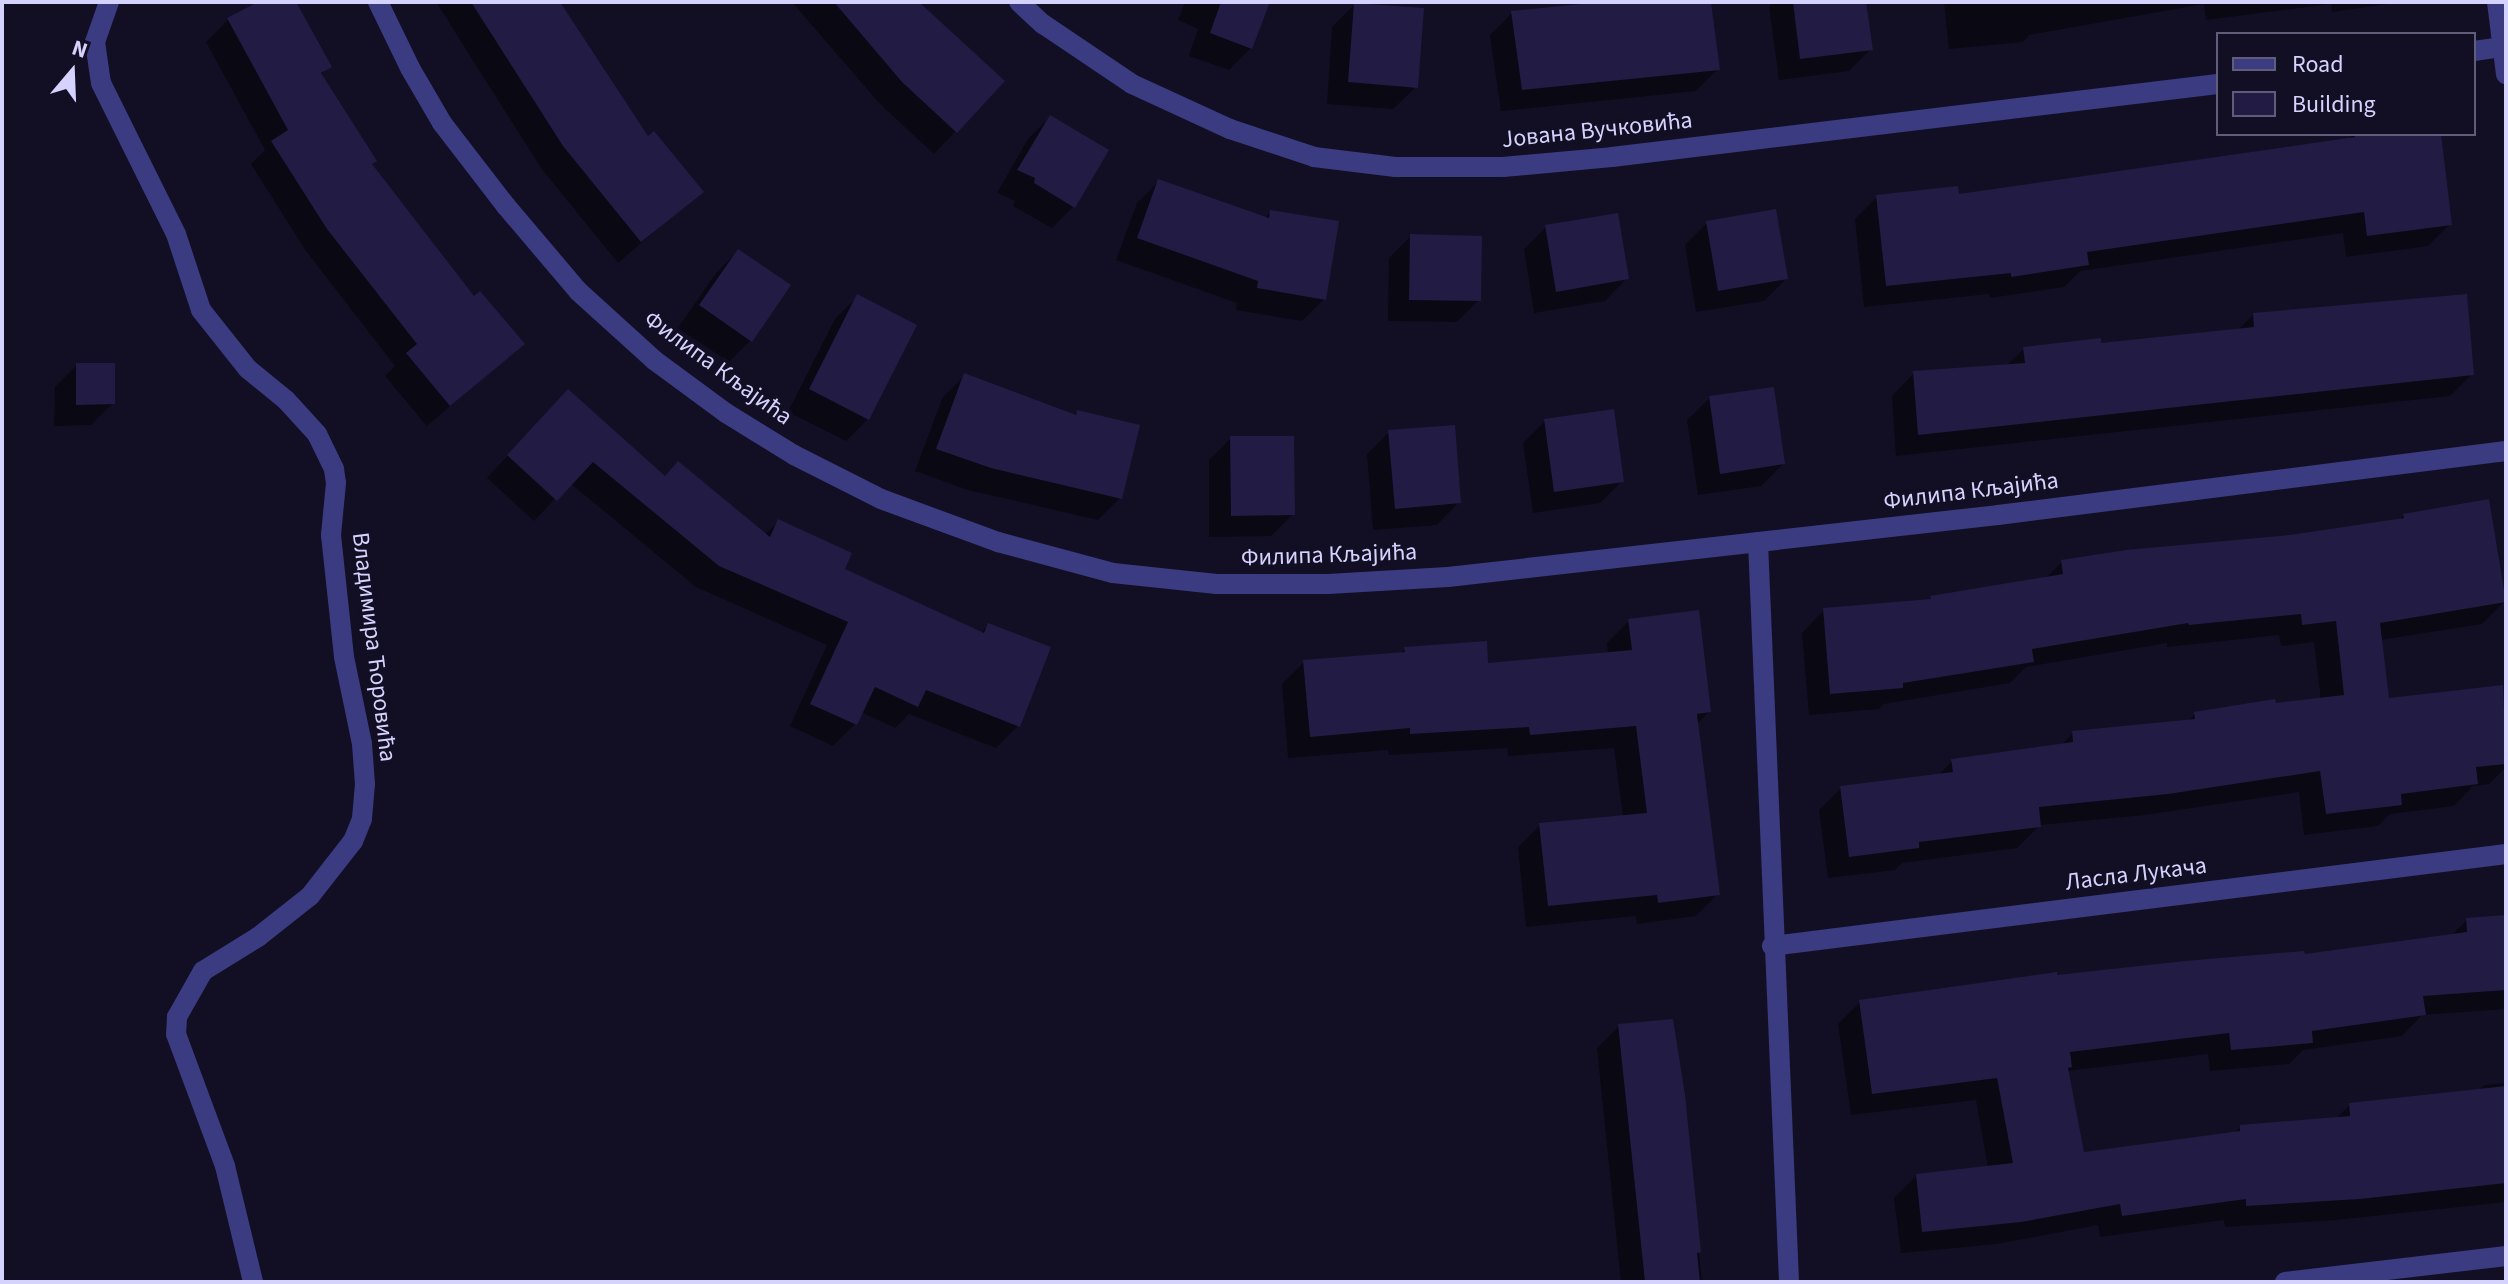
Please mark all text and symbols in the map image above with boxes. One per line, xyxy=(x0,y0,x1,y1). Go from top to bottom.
north arrow xyxy=(32,32,112,112)
text: N xyxy=(68,32,92,67)
legend xyxy=(2216,32,2476,136)
text: Road xyxy=(2292,47,2344,82)
text: Building xyxy=(2292,87,2376,122)
street label: Јована Вучковића xyxy=(1500,106,1694,154)
street label: Филипа Кљајића xyxy=(638,305,798,431)
street label: Филипа Кљајића xyxy=(1882,466,2060,516)
street label: Владимира Ћоровића xyxy=(346,531,402,763)
street label: Филипа Кљајића xyxy=(1240,538,1418,572)
street label: Ласла Лукача xyxy=(2064,851,2208,897)

